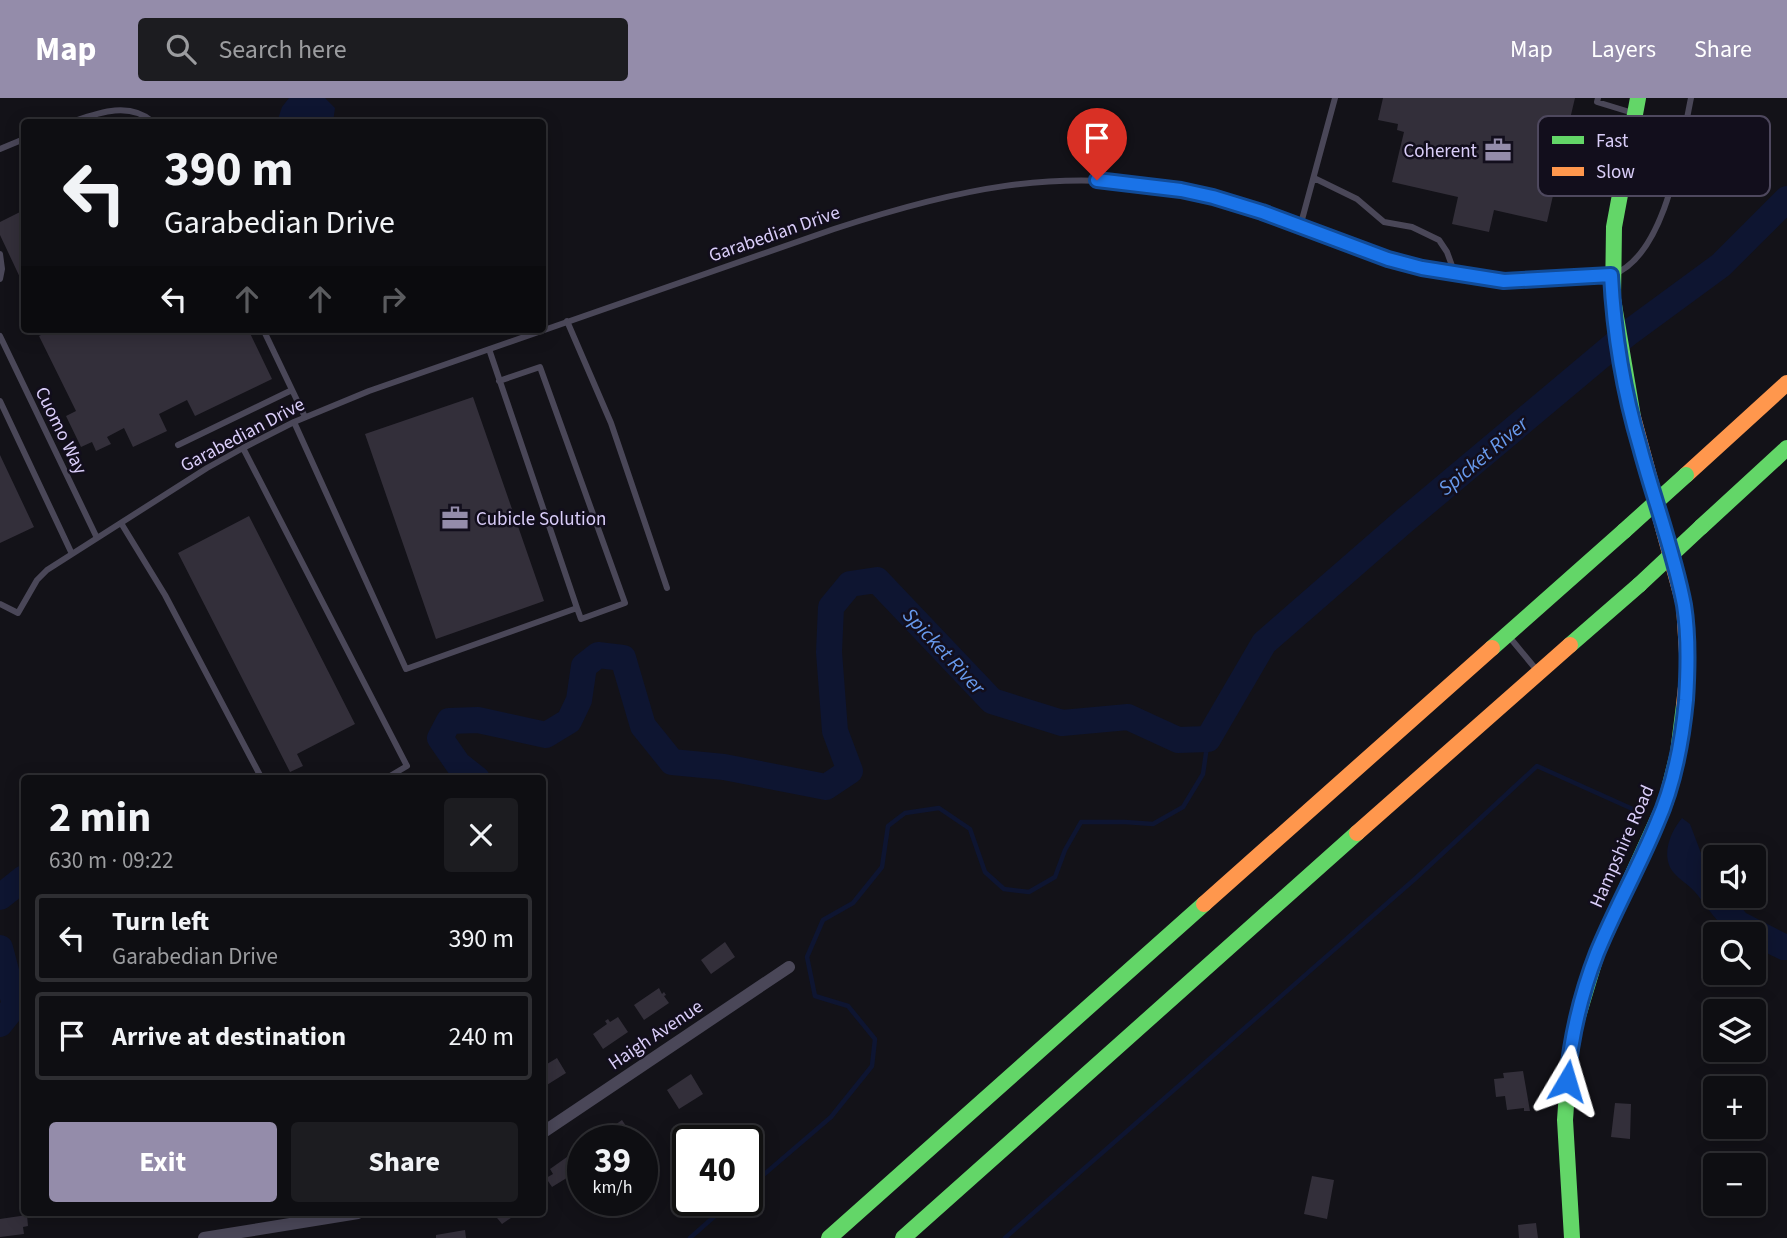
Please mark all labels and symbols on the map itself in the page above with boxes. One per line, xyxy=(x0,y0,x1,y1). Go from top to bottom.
pin xyxy=(1067,108,1127,180)
legend xyxy=(1538,116,1770,196)
text: Fast xyxy=(1596,128,1629,155)
office icon: Coherent xyxy=(1483,135,1513,165)
place label: Coherent xyxy=(1403,138,1478,165)
text: Slow xyxy=(1596,159,1635,186)
street label: Garabedian Drive xyxy=(705,199,844,270)
street label: Cuomo Way xyxy=(28,382,93,479)
street label: Garabedian Drive xyxy=(176,391,310,479)
water label: Spicket River xyxy=(1431,409,1535,503)
office icon: Cubicle Solution xyxy=(440,503,470,533)
place label: Cubicle Solution xyxy=(476,506,606,533)
water label: Spicket River xyxy=(896,601,993,702)
street label: Hampshire Road xyxy=(1583,781,1661,912)
street label: Haigh Avenue xyxy=(603,994,709,1077)
position arrow xyxy=(1530,1044,1604,1118)
speed limit sign: 40 xyxy=(672,1125,763,1216)

